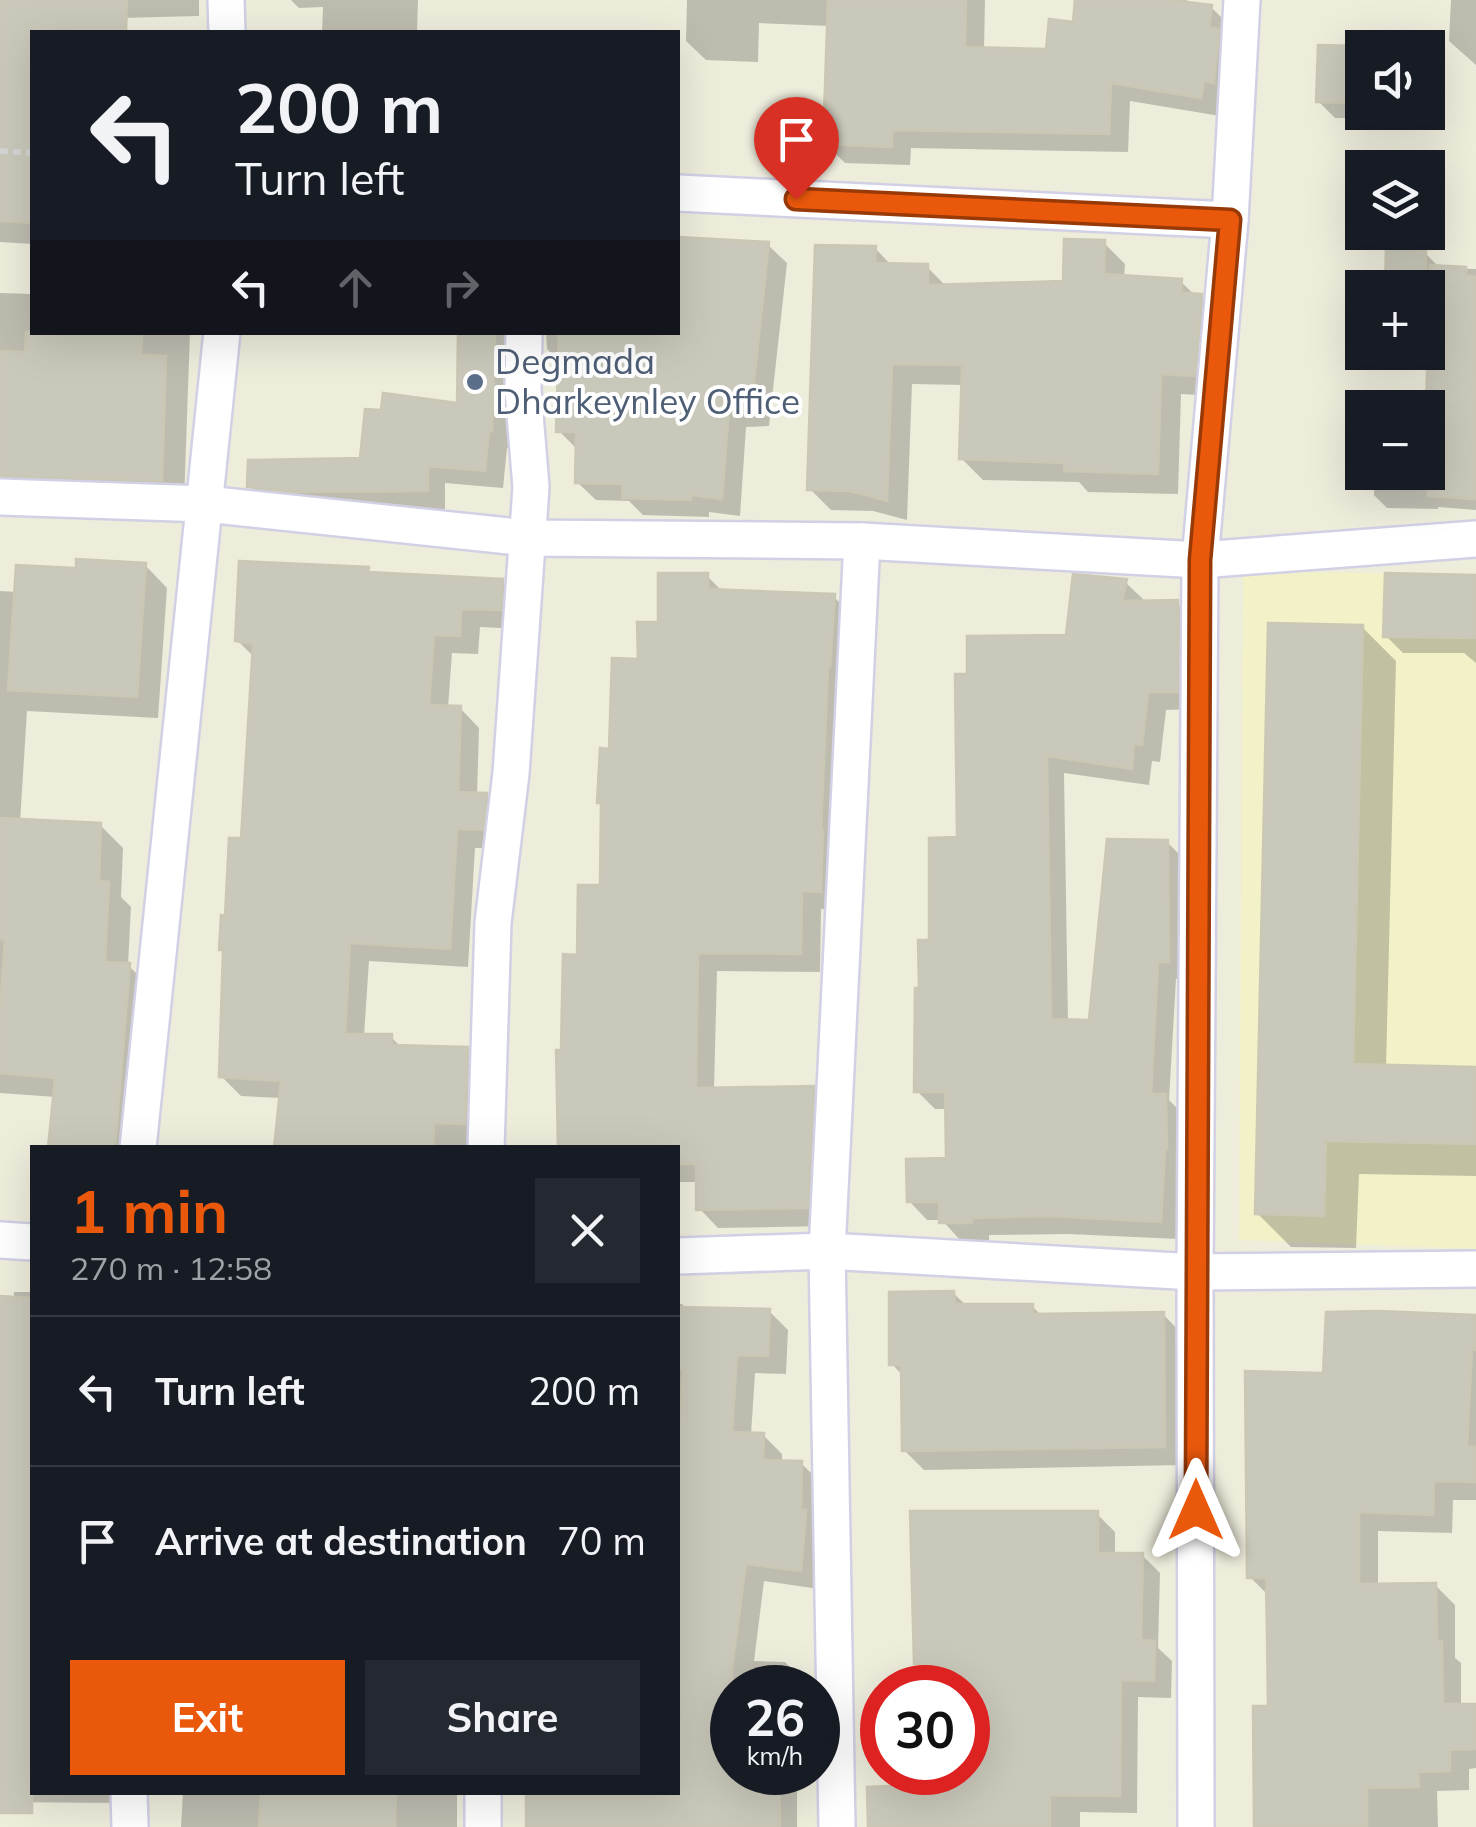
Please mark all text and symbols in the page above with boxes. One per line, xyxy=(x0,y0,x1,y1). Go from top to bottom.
map controls xyxy=(1345,30,1445,490)
button: sound xyxy=(1345,30,1445,130)
text: 200 m xyxy=(235,63,443,151)
icon: left xyxy=(70,70,200,200)
pin xyxy=(754,97,839,200)
icon: arrive xyxy=(769,112,824,167)
text: Turn left xyxy=(235,150,404,206)
button: layers xyxy=(1345,150,1445,250)
icon: left xyxy=(223,260,278,315)
icon: ahead xyxy=(328,260,383,315)
icon: right xyxy=(433,260,488,315)
button: + xyxy=(1345,270,1445,370)
place label: Degmada Dharkeynley Office xyxy=(495,339,800,423)
marker: Degmada Dharkeynley Office xyxy=(464,371,486,393)
button: − xyxy=(1345,390,1445,490)
text: 1 min xyxy=(70,1173,228,1248)
button: close xyxy=(535,1178,640,1283)
text: 270 m · 12:58 xyxy=(70,1248,272,1288)
icon: left xyxy=(70,1364,125,1419)
text: Turn left xyxy=(155,1367,305,1415)
text: 200 m xyxy=(528,1367,640,1415)
position arrow xyxy=(1144,1458,1248,1562)
icon: arrive xyxy=(70,1514,125,1569)
text: Arrive at destination xyxy=(155,1517,527,1565)
text: 70 m xyxy=(557,1517,646,1565)
button: Exit xyxy=(70,1660,345,1775)
button: Share xyxy=(365,1660,640,1775)
speed limit sign: 30 xyxy=(860,1665,990,1795)
text: 26 xyxy=(745,1686,805,1749)
text: km/h xyxy=(747,1740,803,1771)

